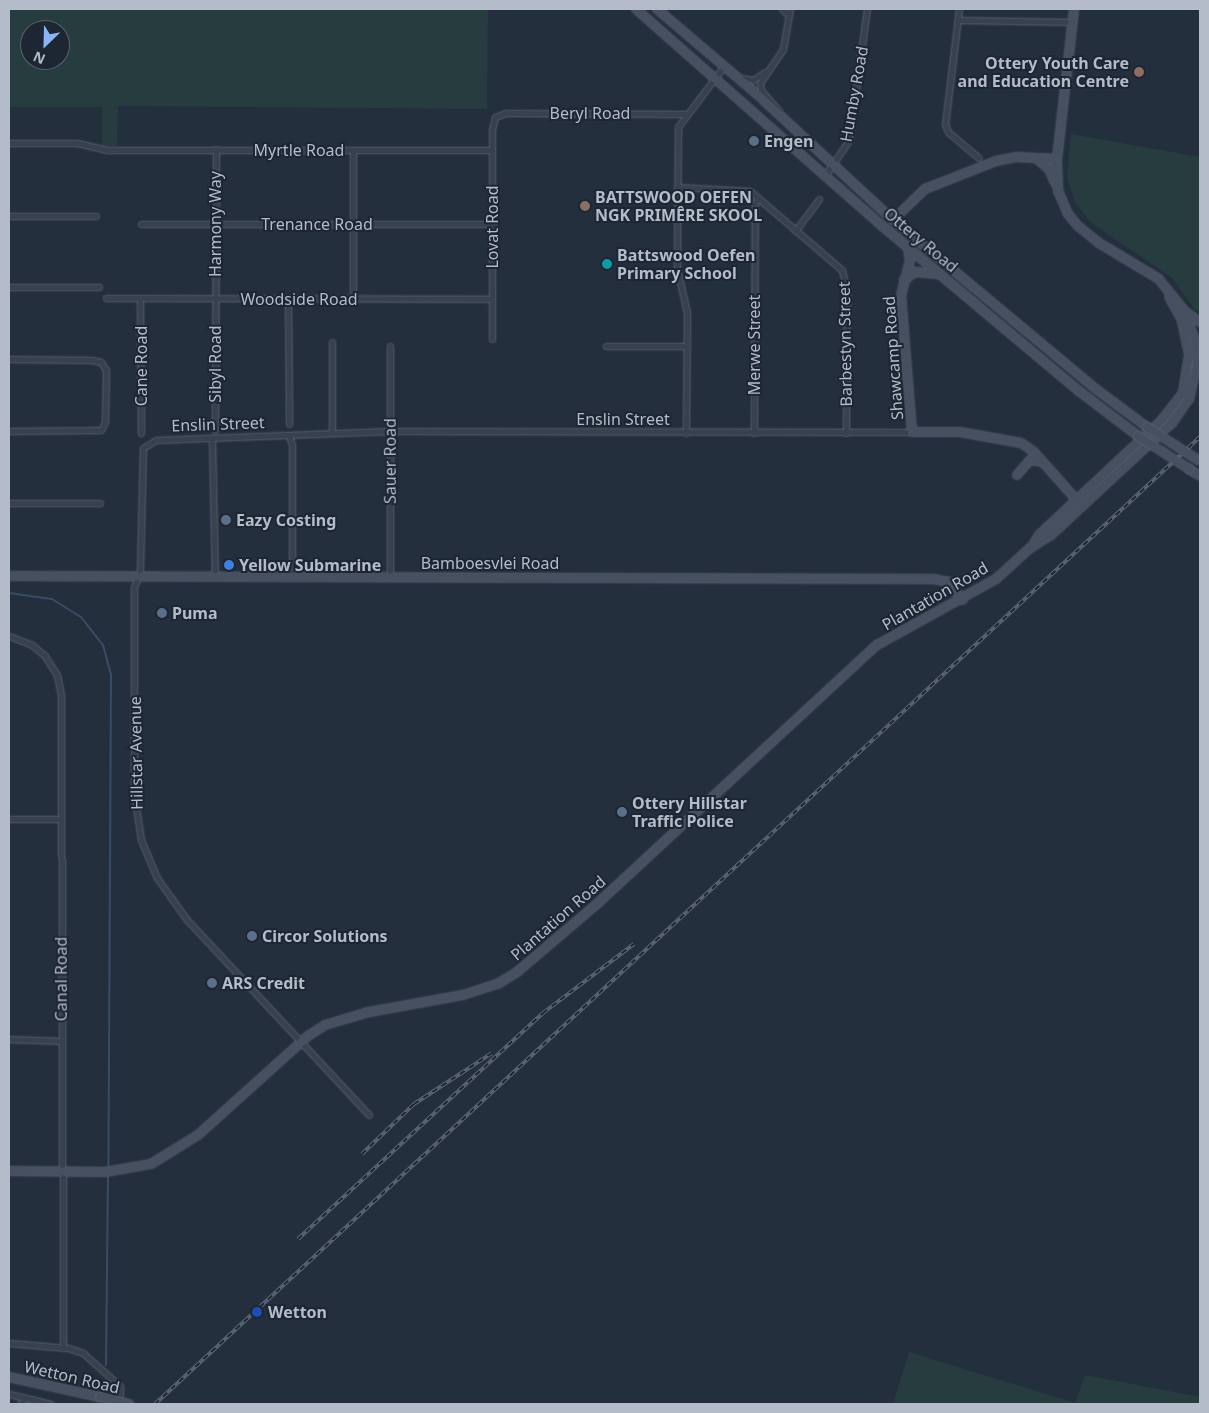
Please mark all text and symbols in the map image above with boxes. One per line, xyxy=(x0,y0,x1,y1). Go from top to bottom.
north arrow xyxy=(20,20,70,70)
street label: Humby Road xyxy=(836,45,872,143)
text: N xyxy=(30,47,48,69)
place label: Ottery Youth Care and Education Centre xyxy=(958,53,1129,91)
marker: Ottery Youth Care and Education Centre xyxy=(1133,66,1145,78)
street label: Beryl Road xyxy=(550,103,630,123)
place label: Engen xyxy=(764,131,813,151)
marker: Engen xyxy=(748,135,760,147)
street label: Myrtle Road xyxy=(254,140,344,160)
street label: Harmony Way xyxy=(205,171,225,277)
street label: Lovat Road xyxy=(482,185,502,269)
place label: BATTSWOOD OEFEN NGK PRIMÊRE SKOOL xyxy=(595,187,762,225)
marker: BATTSWOOD OEFEN NGK PRIMÊRE SKOOL xyxy=(579,200,591,212)
street label: Ottery Road xyxy=(880,204,962,276)
street label: Trenance Road xyxy=(261,214,373,234)
place label: Battswood Oefen Primary School xyxy=(617,245,755,283)
marker: Battswood Oefen Primary School xyxy=(601,258,613,270)
street label: Barbestyn Street xyxy=(834,281,856,407)
street label: Woodside Road xyxy=(240,289,358,309)
street label: Merwe Street xyxy=(744,295,764,395)
street label: Shawcamp Road xyxy=(879,295,907,421)
street label: Sibyl Road xyxy=(205,325,225,403)
street label: Cane Road xyxy=(131,326,151,406)
street label: Enslin Street xyxy=(576,409,670,429)
street label: Enslin Street xyxy=(171,413,265,435)
street label: Sauer Road xyxy=(380,418,400,504)
place label: Eazy Costing xyxy=(236,510,336,530)
marker: Eazy Costing xyxy=(220,514,232,526)
street label: Bamboesvlei Road xyxy=(421,553,559,573)
place label: Yellow Submarine xyxy=(239,555,381,575)
street label: Plantation Road xyxy=(878,558,992,634)
marker: Yellow Submarine xyxy=(223,559,235,571)
place label: Puma xyxy=(172,603,218,623)
marker: Puma xyxy=(156,607,168,619)
street label: Hillstar Avenue xyxy=(125,696,147,810)
place label: Ottery Hillstar Traffic Police xyxy=(632,793,747,831)
marker: Ottery Hillstar Traffic Police xyxy=(616,806,628,818)
street label: Plantation Road xyxy=(507,872,609,964)
place label: Circor Solutions xyxy=(262,926,388,946)
marker: Circor Solutions xyxy=(246,930,258,942)
street label: Canal Road xyxy=(51,937,71,1021)
place label: ARS Credit xyxy=(222,973,305,993)
marker: ARS Credit xyxy=(206,977,218,989)
place label: Wetton xyxy=(268,1302,327,1322)
marker: Wetton xyxy=(250,1305,264,1319)
street label: Wetton Road xyxy=(22,1357,122,1397)

